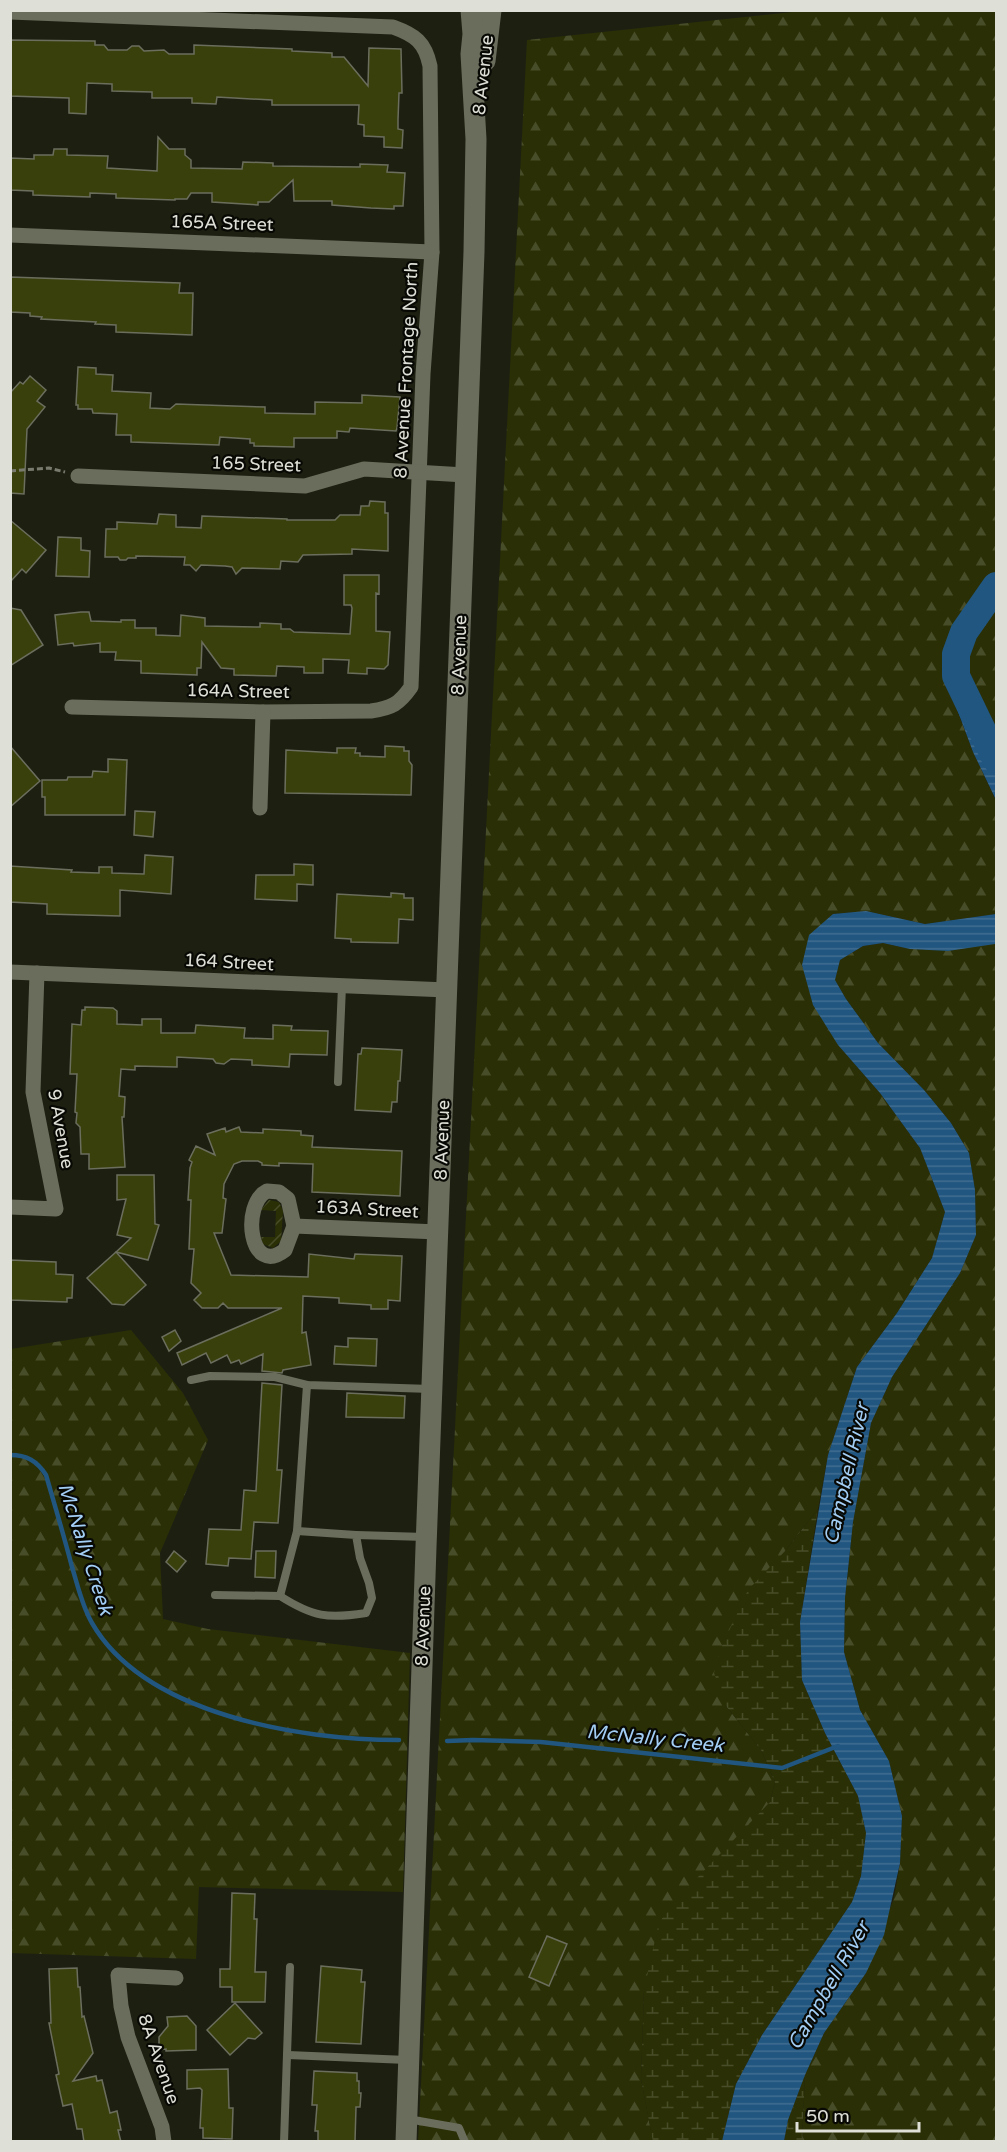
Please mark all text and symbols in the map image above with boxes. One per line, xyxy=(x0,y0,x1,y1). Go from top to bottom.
street label: 8 Avenue xyxy=(468,34,498,116)
street label: 165A Street xyxy=(170,210,274,236)
street label: 8 Avenue Frontage North xyxy=(389,261,423,479)
street label: 165 Street xyxy=(211,451,301,477)
street label: 8 Avenue xyxy=(447,614,471,696)
street label: 164A Street xyxy=(186,679,290,703)
street label: 164 Street xyxy=(183,949,275,975)
street label: 9 Avenue xyxy=(43,1087,79,1171)
street label: 8 Avenue xyxy=(430,1099,454,1181)
street label: 163A Street xyxy=(315,1195,419,1223)
water label: Campbell River xyxy=(819,1399,875,1547)
water label: McNally Creek xyxy=(52,1480,118,1620)
street label: 8 Avenue xyxy=(411,1585,435,1667)
water label: McNally Creek xyxy=(585,1720,727,1758)
water label: Campbell River xyxy=(783,1916,877,2054)
street label: 8A Avenue xyxy=(133,2011,185,2107)
scale bar xyxy=(797,2095,918,2133)
text: 50 m xyxy=(806,2105,850,2127)

